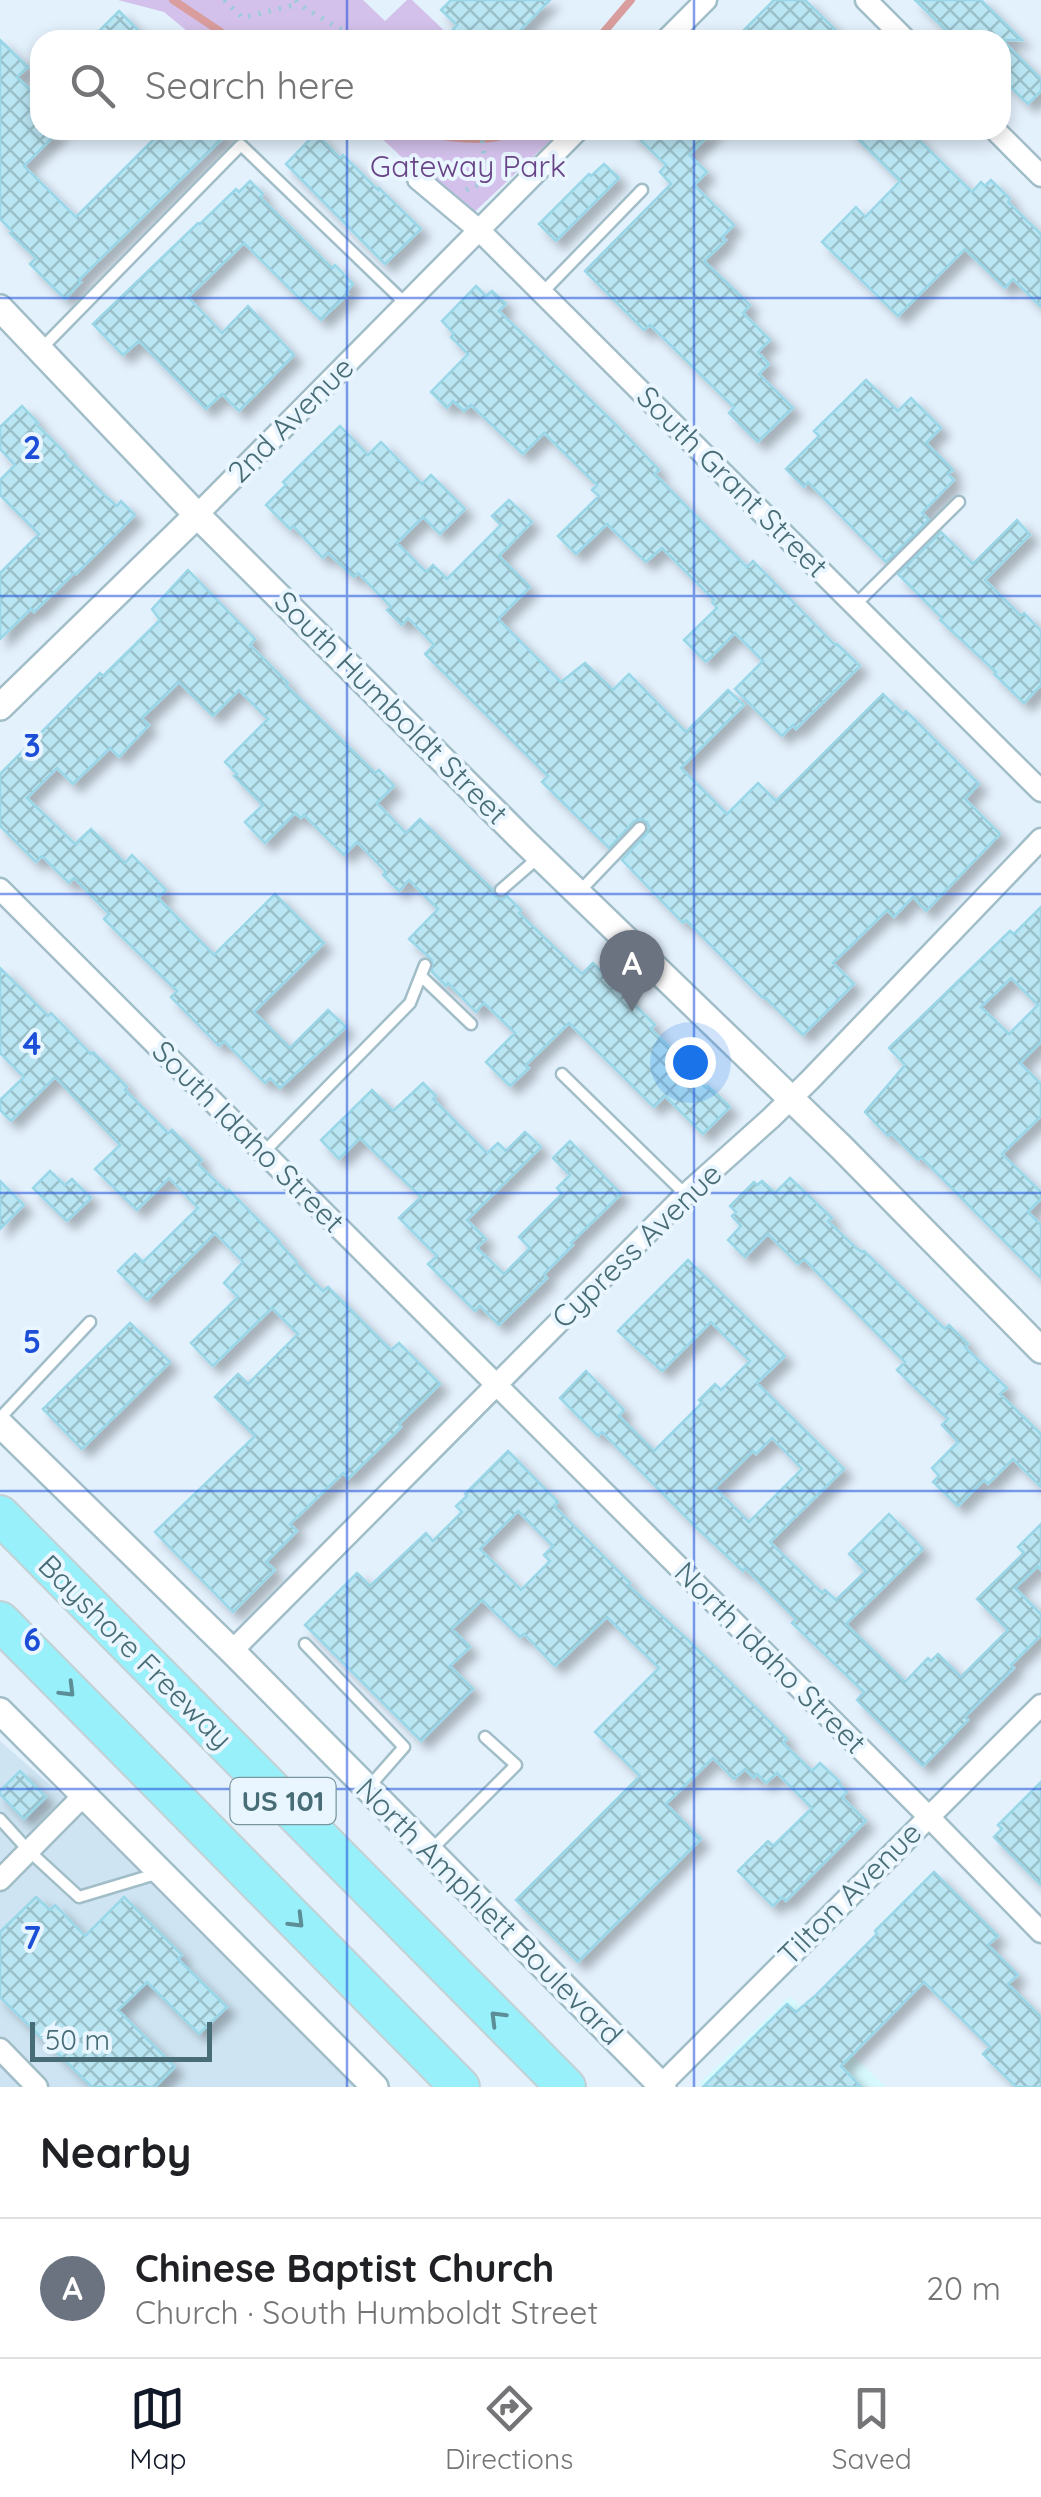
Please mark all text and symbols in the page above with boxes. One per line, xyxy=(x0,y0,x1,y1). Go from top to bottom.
search box xyxy=(30,30,1011,140)
icon: search xyxy=(65,58,120,113)
text: Search here xyxy=(145,61,355,109)
park label: Gateway Park xyxy=(370,147,566,185)
street label: 2nd Avenue xyxy=(219,348,361,490)
street label: South Grant Street xyxy=(629,378,836,585)
text: 2 xyxy=(23,427,41,467)
street label: South Humboldt Street xyxy=(267,583,516,832)
text: 3 xyxy=(23,725,41,765)
pin: A xyxy=(600,930,664,1012)
text: 4 xyxy=(23,1023,42,1063)
street label: South Idaho Street xyxy=(145,1032,353,1240)
your location xyxy=(665,1037,716,1088)
street label: Cypress Avenue xyxy=(543,1155,729,1336)
text: 5 xyxy=(23,1321,41,1361)
street label: Bayshore Freeway xyxy=(31,1546,241,1756)
street label: North Idaho Street xyxy=(667,1553,875,1761)
text: 6 xyxy=(23,1619,41,1659)
one-way arrow xyxy=(57,1678,75,1696)
street label: North Amphlett Boulevard xyxy=(348,1770,631,2053)
road number: US 101 xyxy=(230,1778,336,1824)
street label: Tilton Avenue xyxy=(770,1814,929,1973)
one-way arrow xyxy=(285,1910,303,1928)
text: 7 xyxy=(23,1917,41,1957)
one-way arrow xyxy=(491,2011,509,2029)
scale bar xyxy=(30,2017,212,2062)
text: 50 m xyxy=(45,2022,110,2057)
text: Nearby xyxy=(40,2126,191,2179)
text: Chinese Baptist Church xyxy=(135,2244,554,2292)
text: A xyxy=(62,2268,83,2308)
text: 20 m xyxy=(926,2268,1001,2308)
text: Church · South Humboldt Street xyxy=(135,2292,598,2332)
tab: Map xyxy=(129,2381,186,2476)
tab: Directions xyxy=(445,2381,573,2476)
tab: Saved xyxy=(832,2381,912,2476)

